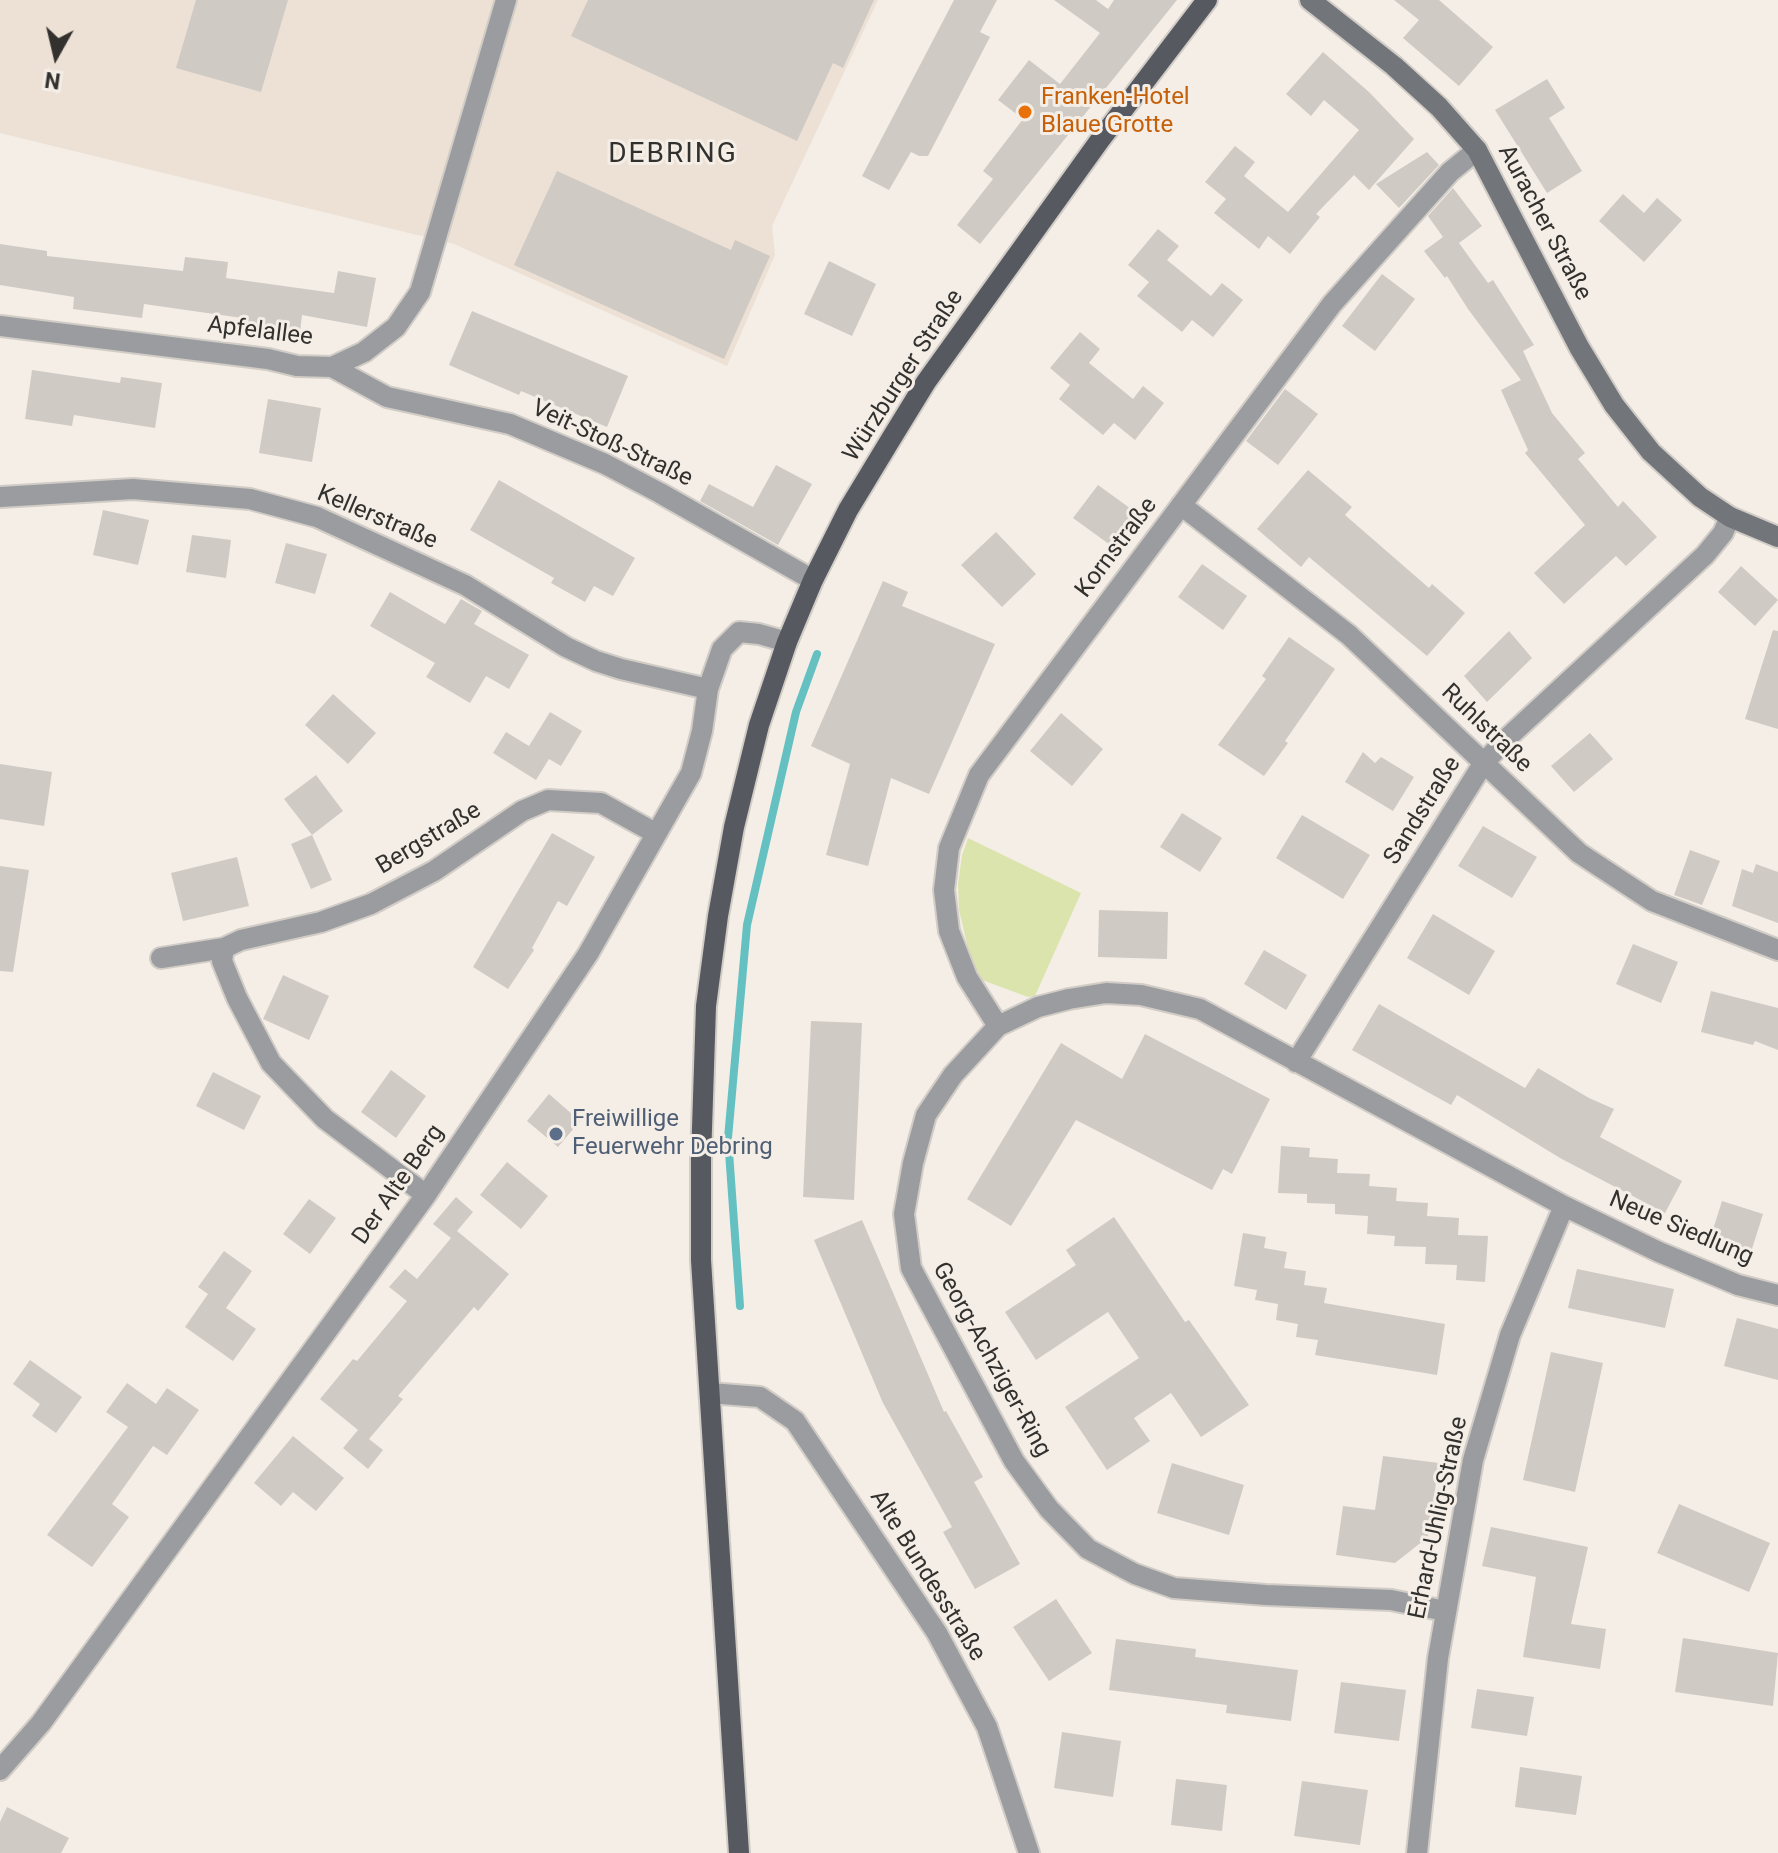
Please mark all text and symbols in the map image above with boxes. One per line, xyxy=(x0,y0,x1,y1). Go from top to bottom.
north arrow xyxy=(16,16,96,96)
text: N xyxy=(43,67,62,94)
place label: Franken-Hotel Blaue Grotte xyxy=(1041,84,1190,140)
marker: Franken-Hotel Blaue Grotte xyxy=(1016,103,1034,121)
district label: DEBRING xyxy=(608,138,738,172)
street label: Auracher Straße xyxy=(1491,140,1597,306)
street label: Würzburger Straße xyxy=(838,285,970,467)
street label: Apfelallee xyxy=(206,311,314,353)
street label: Veit-Stoß-Straße xyxy=(527,394,697,494)
street label: Kellerstraße xyxy=(312,480,442,556)
street label: Kornstraße xyxy=(1070,492,1164,604)
street label: Ruhlstraße xyxy=(1435,679,1537,779)
street label: Sandstraße xyxy=(1378,752,1468,870)
street label: Bergstraße xyxy=(371,797,487,881)
place label: Freiwillige Feuerwehr Debring xyxy=(572,1106,773,1162)
street label: Der Alte Berg xyxy=(347,1120,451,1250)
marker: Freiwillige Feuerwehr Debring xyxy=(547,1125,565,1143)
street label: Neue Siedlung xyxy=(1605,1186,1757,1272)
street label: Georg-Achziger-Ring xyxy=(925,1258,1057,1462)
street label: Erhard-Uhlig-Straße xyxy=(1403,1414,1475,1622)
street label: Alte Bundesstraße xyxy=(863,1485,991,1667)

